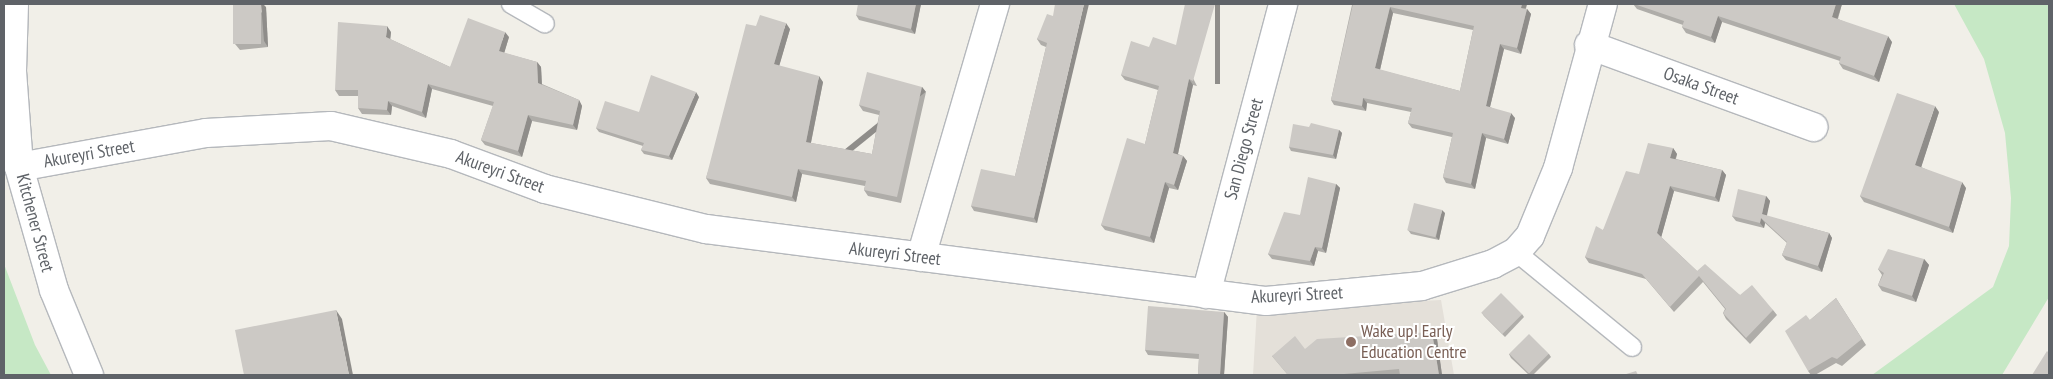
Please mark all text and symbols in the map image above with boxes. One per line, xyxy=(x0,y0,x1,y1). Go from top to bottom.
street label: Osaka Street xyxy=(1660,62,1742,110)
street label: San Diego Street xyxy=(1220,96,1268,202)
street label: Akureyri Street xyxy=(42,135,136,173)
street label: Akureyri Street xyxy=(453,146,547,198)
street label: Kitchener Street xyxy=(12,172,58,274)
street label: Akureyri Street xyxy=(848,238,942,270)
street label: Akureyri Street xyxy=(1250,282,1344,308)
place label: Wake up! Early Education Centre xyxy=(1361,321,1467,364)
marker: Wake up! Early Education Centre xyxy=(1345,336,1357,348)

